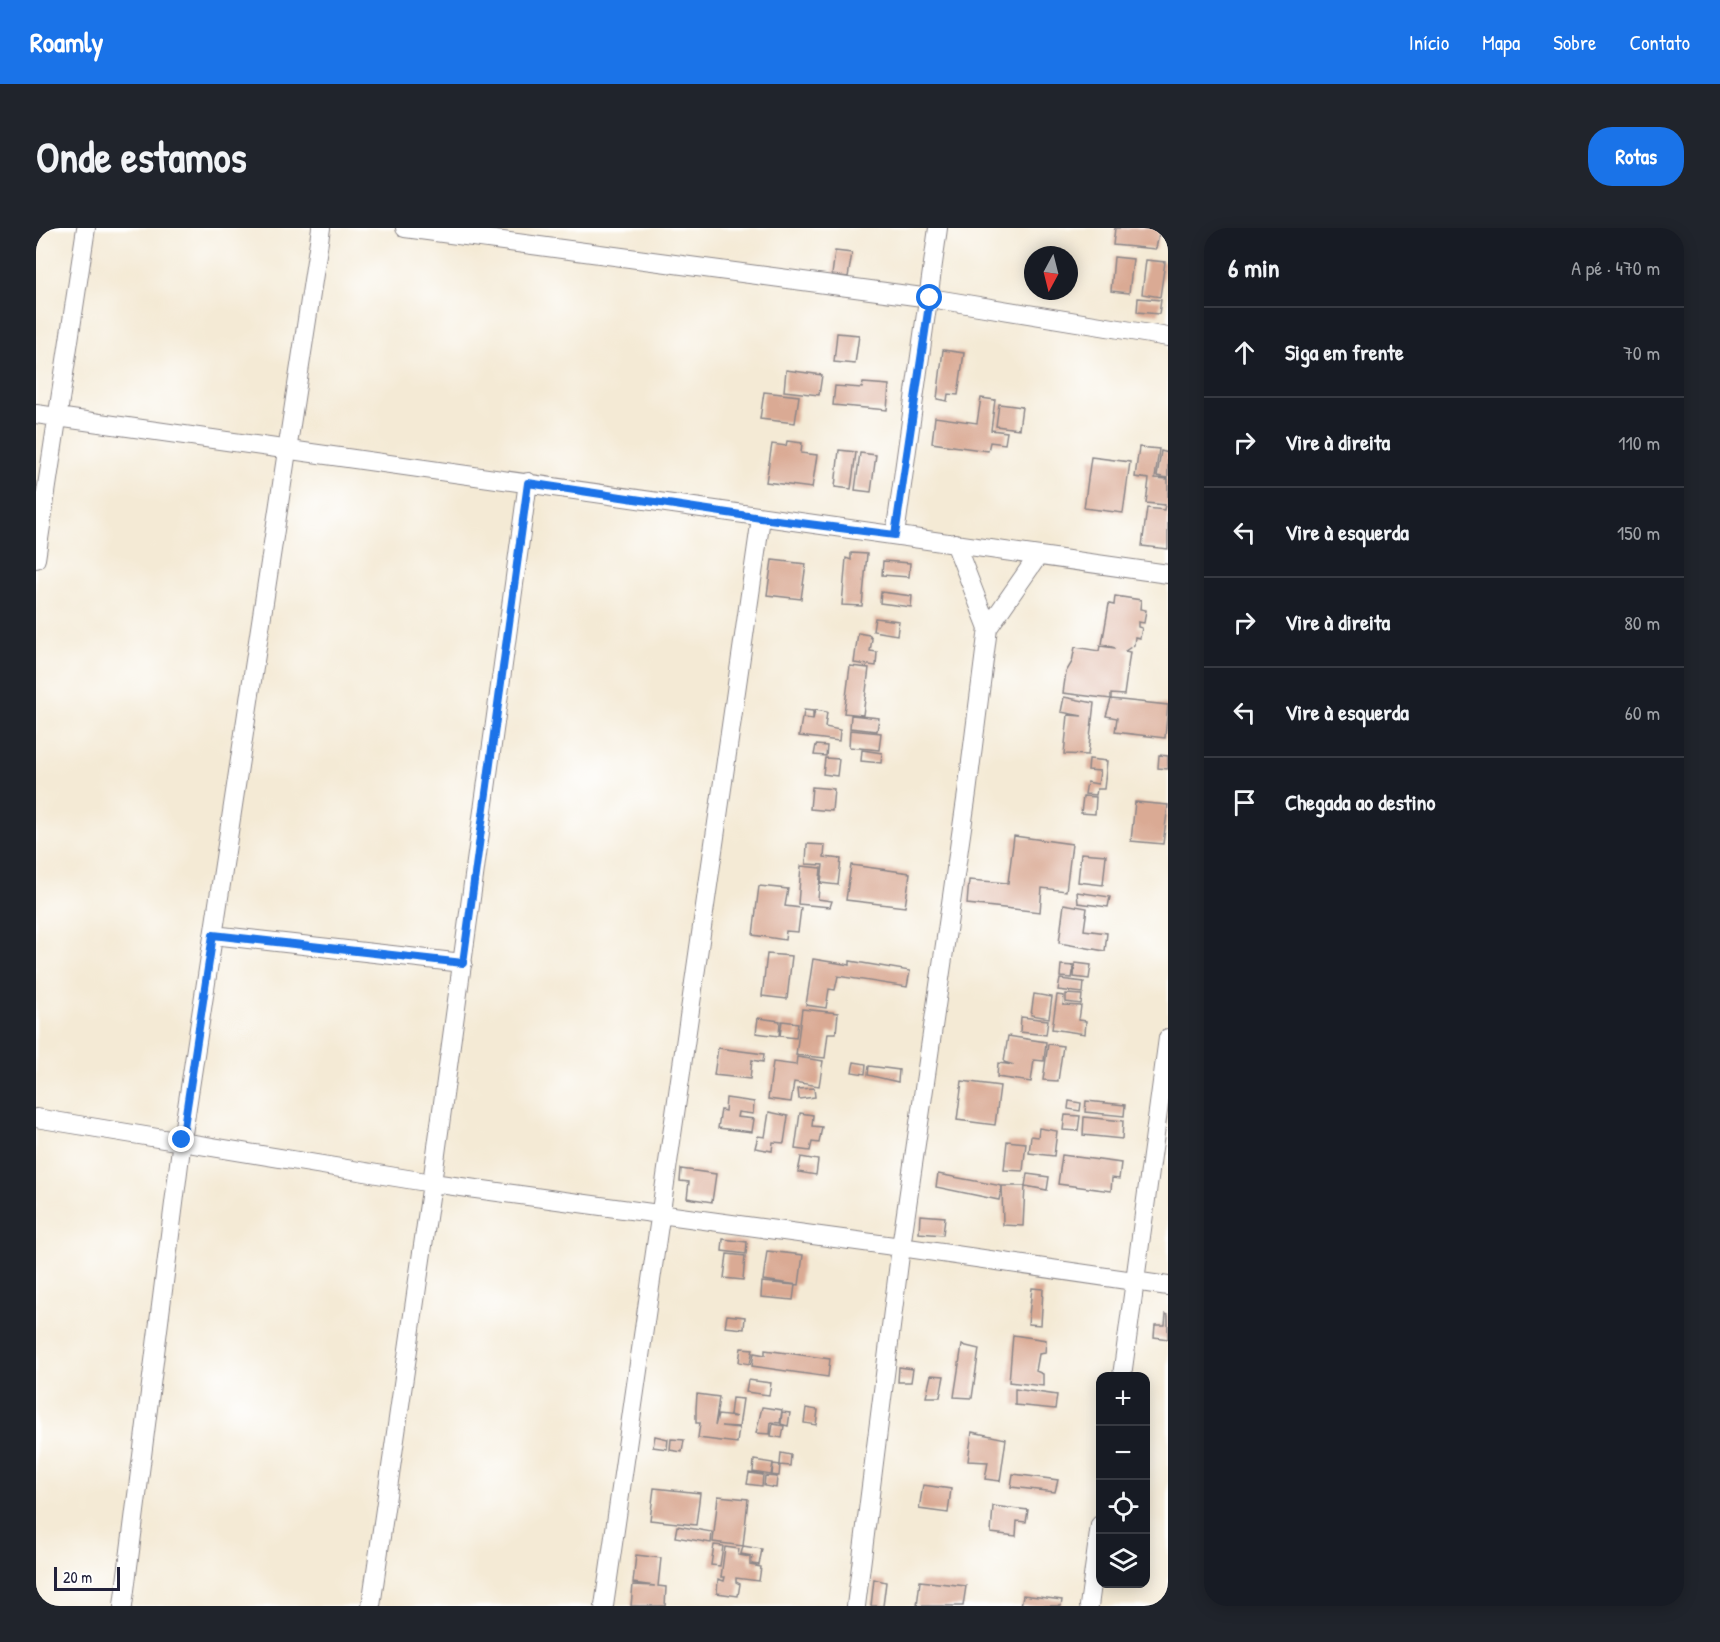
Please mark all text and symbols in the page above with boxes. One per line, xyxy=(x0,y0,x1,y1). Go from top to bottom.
text: Roamly xyxy=(30,23,103,61)
text: Início xyxy=(1409,28,1449,57)
text: Mapa xyxy=(1482,28,1520,57)
text: Sobre xyxy=(1553,28,1596,57)
text: Contato xyxy=(1629,28,1690,57)
button: Rotas xyxy=(1588,127,1684,186)
text: Onde estamos xyxy=(36,128,247,185)
north arrow xyxy=(1024,246,1078,300)
text: 6 min xyxy=(1228,250,1280,285)
text: A pé · 470 m xyxy=(1571,254,1660,281)
route start xyxy=(916,284,942,310)
icon: ahead xyxy=(1228,336,1261,369)
text: Siga em frente xyxy=(1285,337,1404,367)
text: 70 m xyxy=(1623,339,1660,366)
icon: right xyxy=(1228,426,1261,459)
text: Vire à direita xyxy=(1285,427,1390,457)
text: 110 m xyxy=(1618,429,1660,456)
icon: left xyxy=(1228,516,1261,549)
text: Vire à esquerda xyxy=(1285,517,1409,547)
text: 150 m xyxy=(1617,519,1660,546)
icon: right xyxy=(1228,606,1261,639)
text: Vire à direita xyxy=(1285,607,1390,637)
text: 80 m xyxy=(1624,609,1660,636)
icon: left xyxy=(1228,696,1261,729)
text: Vire à esquerda xyxy=(1285,697,1409,727)
text: 60 m xyxy=(1625,699,1660,726)
icon: arrive xyxy=(1228,786,1261,819)
text: Chegada ao destino xyxy=(1285,787,1435,817)
route end xyxy=(168,1126,194,1152)
map controls xyxy=(1096,1372,1150,1588)
button: + xyxy=(1096,1372,1150,1426)
button: − xyxy=(1096,1426,1150,1480)
button: locate xyxy=(1096,1480,1150,1534)
button: layers xyxy=(1096,1534,1150,1588)
scale bar xyxy=(54,1564,120,1592)
text: 20 m xyxy=(63,1566,92,1588)

